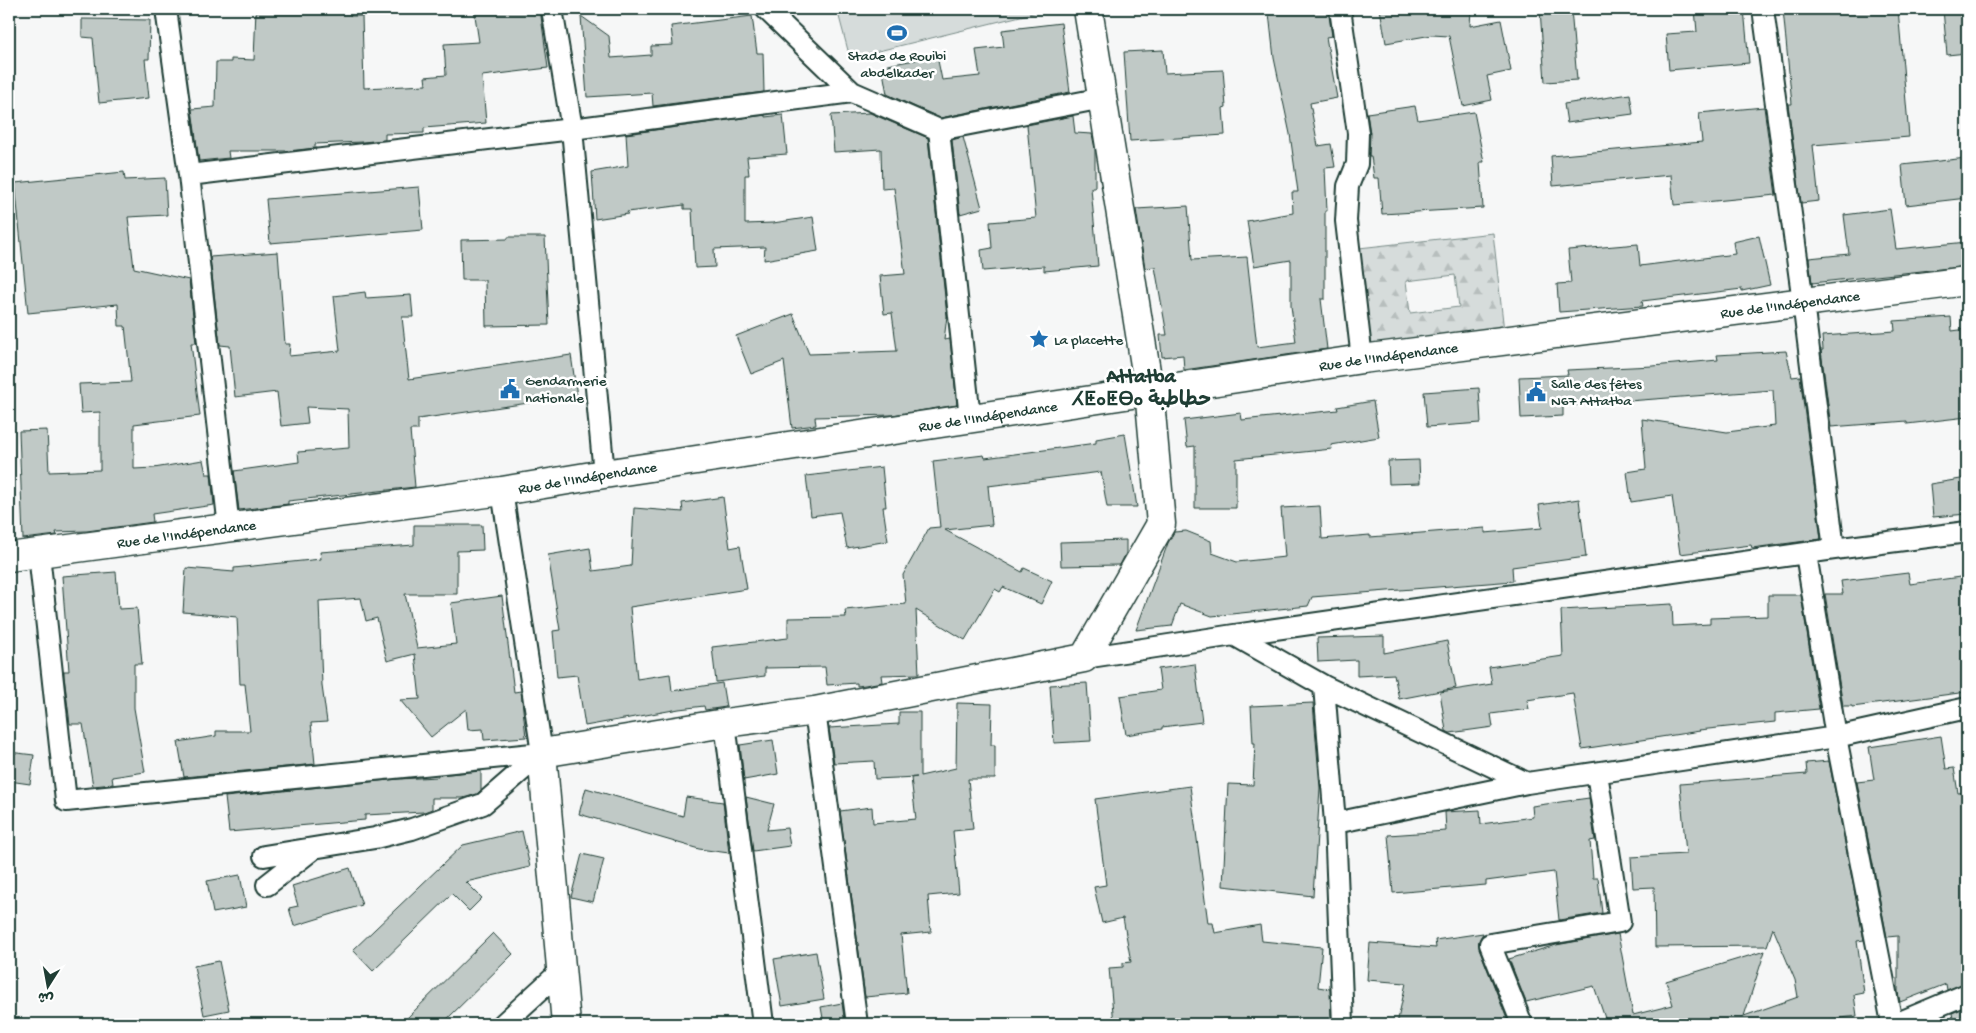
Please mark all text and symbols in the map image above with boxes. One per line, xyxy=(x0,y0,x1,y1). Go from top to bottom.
sports icon: Stade de Rouibi abdelkader xyxy=(886,22,908,44)
place label: Stade de Rouibi abdelkader xyxy=(848,48,946,83)
street label: Rue de l'Indépendance xyxy=(1720,288,1861,324)
place icon: La placette xyxy=(1028,328,1050,350)
place label: La placette xyxy=(1054,332,1123,350)
street label: Rue de l'Indépendance xyxy=(1318,340,1459,376)
district label: Attatba ⵃⵟⴰⵟⴱⴰ حطاطبة xyxy=(1071,367,1211,413)
place label: Gendarmerie nationale xyxy=(525,373,607,408)
place label: Salle des fêtes N67 Attatba xyxy=(1551,376,1642,411)
public building icon: Gendarmerie nationale xyxy=(499,378,521,400)
public building icon: Salle des fêtes N67 Attatba xyxy=(1525,381,1547,403)
street label: Rue de l'Indépendance xyxy=(917,398,1059,437)
street label: Rue de l'Indépendance xyxy=(517,459,659,499)
street label: Rue de l'Indépendance xyxy=(116,517,258,553)
north arrow xyxy=(22,960,72,1010)
text: ش xyxy=(37,986,55,1006)

